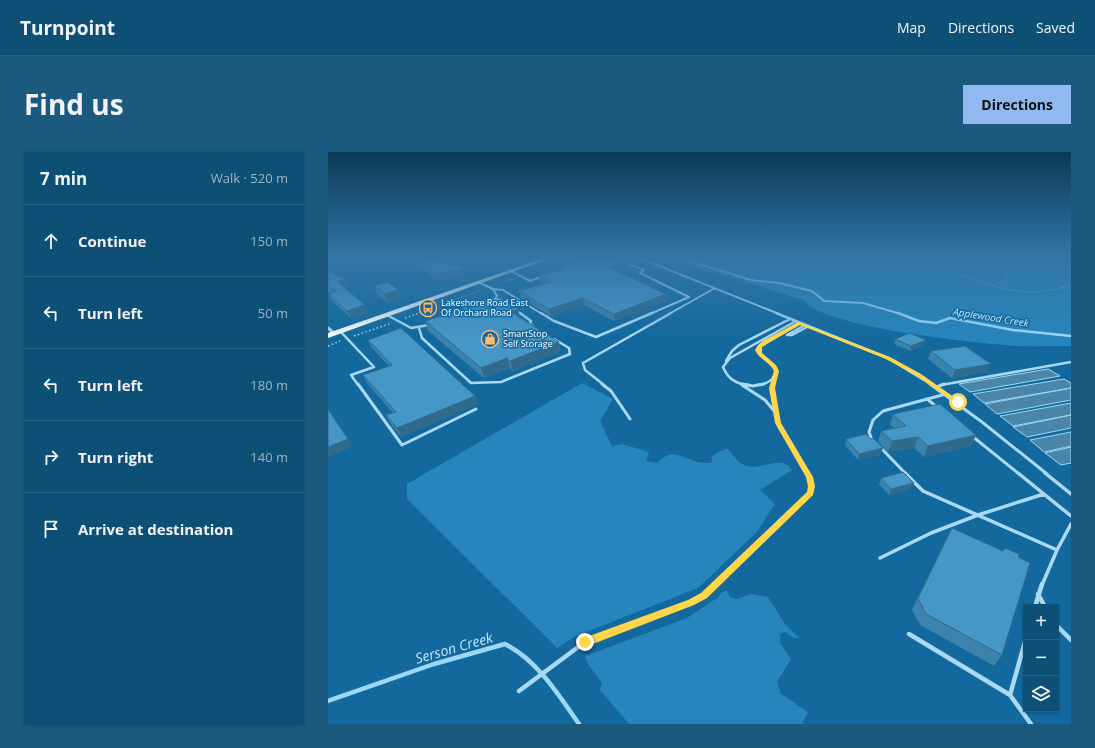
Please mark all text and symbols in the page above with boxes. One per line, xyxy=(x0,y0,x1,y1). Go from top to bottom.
text: Turnpoint xyxy=(20,15,115,41)
text: Map xyxy=(897,18,926,37)
text: Directions xyxy=(948,18,1014,37)
text: Saved xyxy=(1036,18,1075,37)
text: Find us xyxy=(24,85,124,123)
button: Directions xyxy=(963,85,1071,124)
text: 7 min xyxy=(40,167,87,190)
text: Walk · 520 m xyxy=(211,169,288,187)
icon: ahead xyxy=(40,230,62,252)
text: Continue xyxy=(78,231,146,251)
text: 150 m xyxy=(250,232,288,250)
place label: Lakeshore Road East Of Orchard Road xyxy=(441,296,528,319)
bus stop icon: Lakeshore Road East Of Orchard Road xyxy=(418,298,438,318)
icon: left xyxy=(40,302,62,324)
text: Turn left xyxy=(78,303,143,323)
text: 50 m xyxy=(258,304,288,322)
water label: Applewood Creek xyxy=(951,304,1031,330)
place label: SmartStop Self Storage xyxy=(503,327,553,350)
shop icon: SmartStop Self Storage xyxy=(480,329,500,349)
icon: left xyxy=(40,374,62,396)
text: Turn left xyxy=(78,375,143,395)
text: 180 m xyxy=(250,376,288,394)
route start xyxy=(949,393,967,411)
icon: right xyxy=(40,446,62,468)
text: Turn right xyxy=(78,447,153,467)
text: 140 m xyxy=(250,448,288,466)
icon: arrive xyxy=(40,518,62,540)
text: Arrive at destination xyxy=(78,519,233,539)
map controls xyxy=(1023,604,1059,712)
button: + xyxy=(1023,604,1059,640)
water label: Serson Creek xyxy=(413,627,496,668)
route end xyxy=(576,633,594,651)
button: − xyxy=(1023,640,1059,676)
button: layers xyxy=(1023,676,1059,712)

